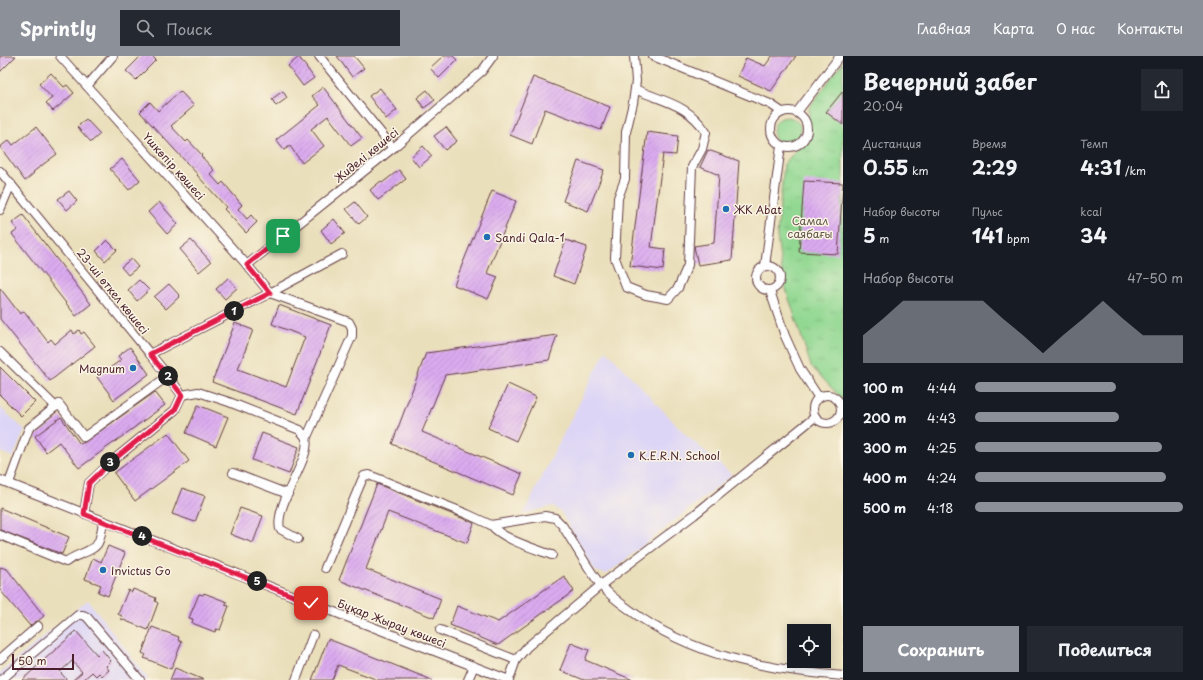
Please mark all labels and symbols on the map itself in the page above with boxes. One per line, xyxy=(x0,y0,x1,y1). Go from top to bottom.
street label: Жиделі көшесі xyxy=(330,124,402,186)
street label: Үшкөпір көшесі xyxy=(139,129,209,203)
place label: ЖК Abat xyxy=(733,201,782,218)
marker: ЖК Abat xyxy=(721,204,731,214)
park label: Самал саябағы xyxy=(788,212,833,242)
pin xyxy=(266,219,300,253)
place label: Sandi Qala-1 xyxy=(495,229,565,246)
marker: Sandi Qala-1 xyxy=(482,232,492,242)
street label: 23-ші өткел көшесі xyxy=(73,244,153,338)
pin: 1 xyxy=(224,301,244,321)
place label: Magnum xyxy=(79,360,125,377)
marker: Magnum xyxy=(128,363,138,373)
pin: 2 xyxy=(158,366,178,386)
place label: K.E.R.N. School xyxy=(639,447,720,464)
marker: K.E.R.N. School xyxy=(626,450,636,460)
pin: 3 xyxy=(100,452,120,472)
pin: 4 xyxy=(132,526,152,546)
place label: Invictus Go xyxy=(111,562,171,579)
marker: Invictus Go xyxy=(98,565,108,575)
pin: 5 xyxy=(247,571,267,591)
pin xyxy=(294,586,328,620)
street label: Бұқар Жырау көшесі xyxy=(335,594,449,652)
scale bar xyxy=(12,652,74,671)

